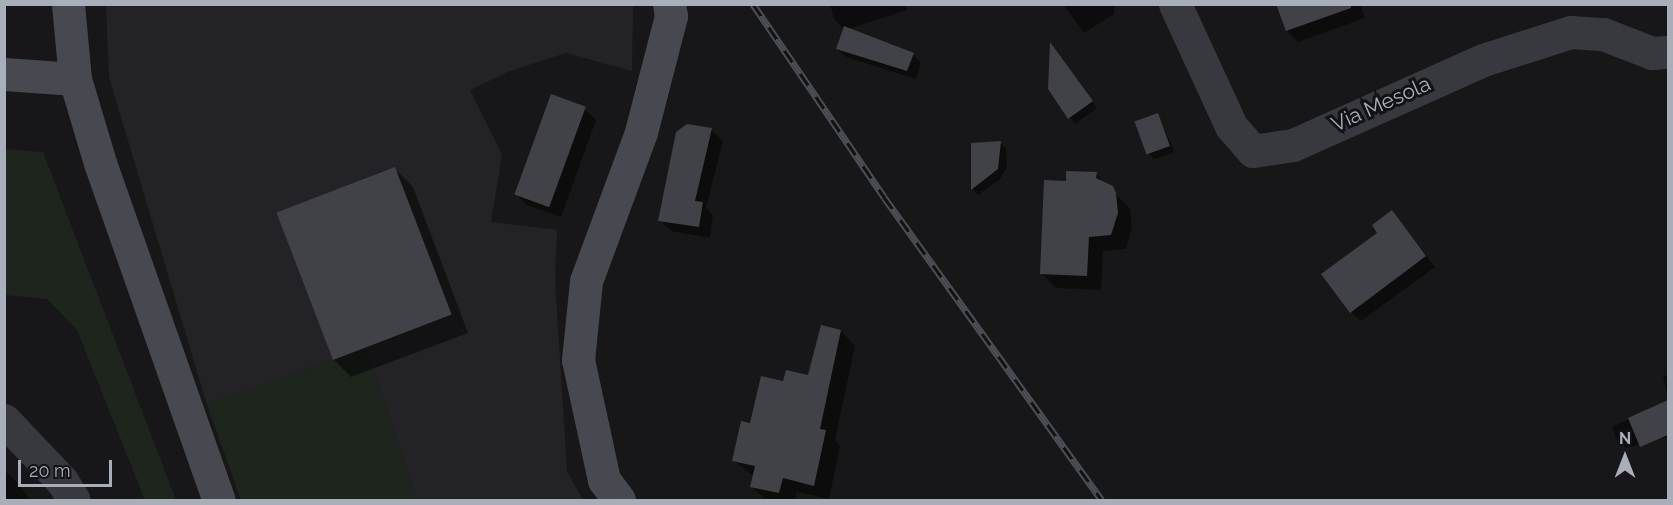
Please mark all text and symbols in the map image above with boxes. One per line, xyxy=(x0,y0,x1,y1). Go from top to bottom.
street label: Via Mesola xyxy=(1327,71,1435,137)
north arrow xyxy=(1595,427,1655,487)
text: N xyxy=(1619,429,1631,448)
scale bar xyxy=(21,448,116,486)
text: 20 m xyxy=(29,460,71,481)

